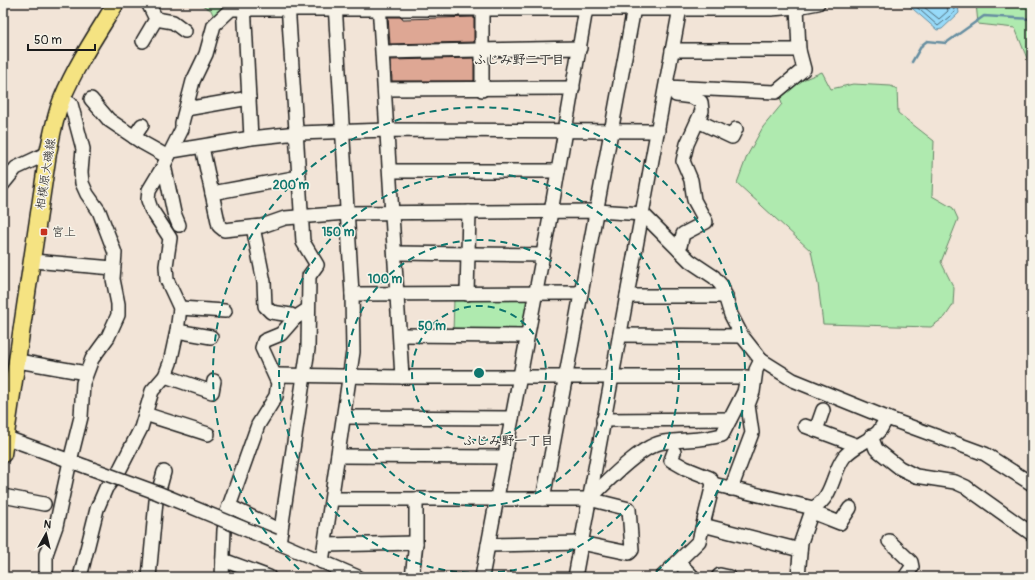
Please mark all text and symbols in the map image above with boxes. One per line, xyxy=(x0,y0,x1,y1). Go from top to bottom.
scale bar xyxy=(28,26,95,52)
text: 50 m xyxy=(34,33,62,48)
district label: ふじみ野二丁目 xyxy=(473,52,565,68)
street label: 相模原大磯線 xyxy=(33,137,59,211)
text: 200 m xyxy=(273,178,310,193)
place label: 宮上 xyxy=(52,225,76,240)
text: 150 m xyxy=(322,225,355,240)
marker: 宮上 xyxy=(39,227,49,237)
text: 100 m xyxy=(368,272,403,287)
text: 50 m xyxy=(418,319,446,334)
centre of rings xyxy=(472,366,486,380)
district label: ふじみ野一丁目 xyxy=(462,433,554,449)
north arrow xyxy=(26,514,66,554)
text: N xyxy=(43,518,52,532)

